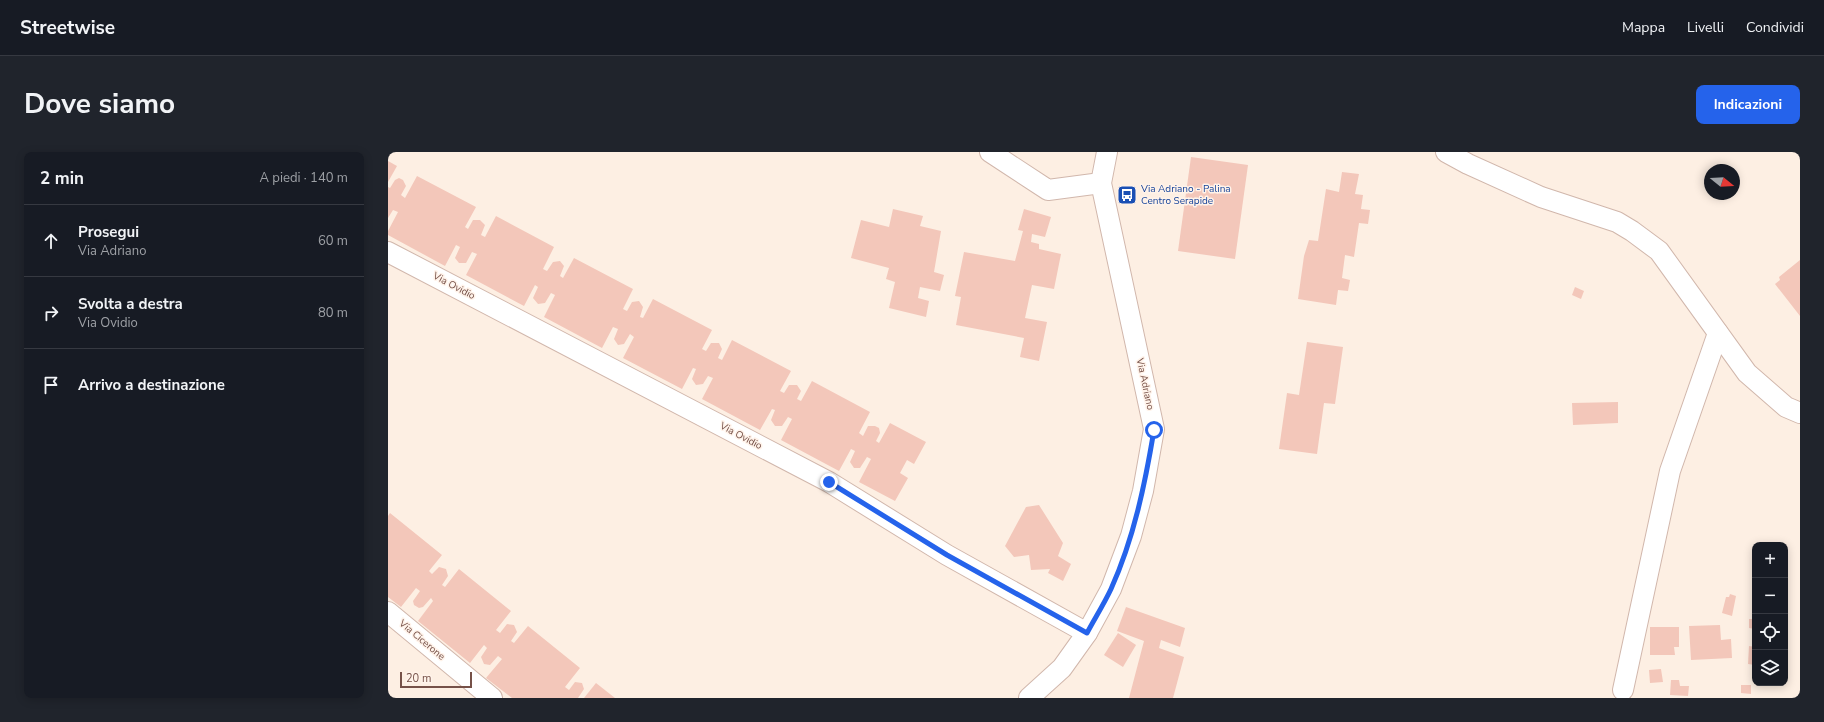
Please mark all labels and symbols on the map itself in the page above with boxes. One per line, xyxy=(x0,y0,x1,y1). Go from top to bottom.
north arrow xyxy=(1704,164,1740,200)
place label: Via Adriano - Palina Centro Serapide xyxy=(1140,182,1231,208)
bus stop icon: Via Adriano - Palina Centro Serapide xyxy=(1116,184,1138,206)
street label: Via Ovidio xyxy=(430,269,478,303)
street label: Via Adriano xyxy=(1132,356,1157,412)
street label: Via Ovidio xyxy=(717,419,765,453)
route start xyxy=(1145,421,1163,439)
route end xyxy=(820,473,838,491)
street label: Via Cicerone xyxy=(395,616,448,663)
scale bar xyxy=(400,670,472,689)

